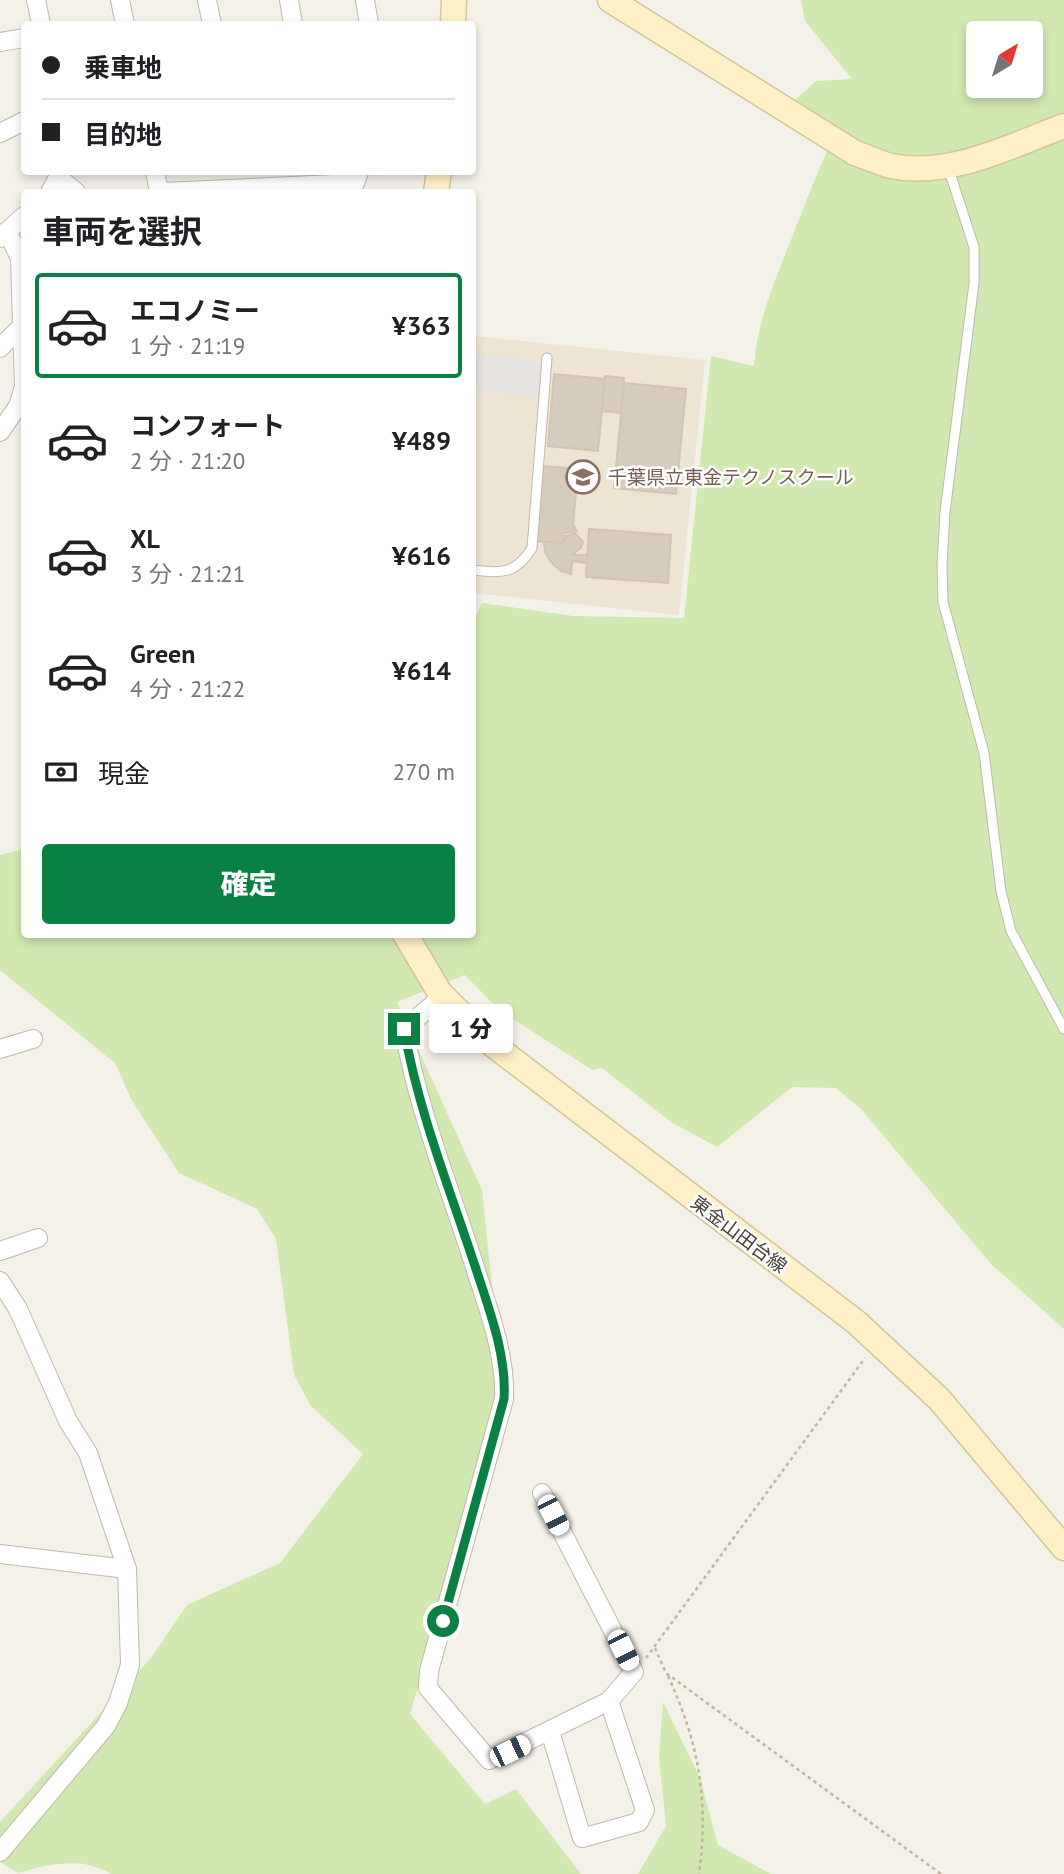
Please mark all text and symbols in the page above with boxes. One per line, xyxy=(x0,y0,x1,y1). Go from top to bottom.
north arrow xyxy=(966,21,1043,98)
map controls xyxy=(966,21,1043,98)
text: 乗車地 xyxy=(84,51,162,84)
text: 目的地 xyxy=(84,118,162,151)
text: 車両を選択 xyxy=(42,210,202,252)
icon: car xyxy=(46,294,109,357)
text: エコノミー xyxy=(130,294,260,327)
text: ¥363 xyxy=(392,309,451,342)
text: 1 分 · 21:19 xyxy=(130,331,245,360)
icon: car xyxy=(46,409,109,472)
text: コンフォート xyxy=(130,409,285,442)
text: ¥489 xyxy=(392,424,451,457)
text: 2 分 · 21:20 xyxy=(130,446,245,475)
school or university icon: 千葉県立東金テクノスクール xyxy=(564,458,602,496)
place label: 千葉県立東金テクノスクール xyxy=(608,465,854,489)
text: XL xyxy=(130,522,160,555)
icon: car xyxy=(46,524,109,587)
text: ¥616 xyxy=(392,539,451,572)
text: 3 分 · 21:21 xyxy=(130,559,245,588)
text: Green xyxy=(130,637,195,670)
icon: car xyxy=(46,639,109,702)
text: ¥614 xyxy=(392,654,451,687)
text: 4 分 · 21:22 xyxy=(130,674,245,703)
icon: cash xyxy=(42,753,80,791)
text: 現金 xyxy=(98,757,150,790)
text: 270 m xyxy=(393,757,455,786)
button: 確定 xyxy=(42,844,455,924)
callout: 1 分 xyxy=(428,1004,512,1054)
route end xyxy=(388,1013,420,1045)
text: 1 分 xyxy=(450,1014,492,1043)
street label: 東金山田台線 xyxy=(686,1190,792,1278)
car xyxy=(535,1492,572,1538)
route start xyxy=(427,1605,459,1637)
car xyxy=(605,1627,642,1673)
car xyxy=(487,1732,534,1770)

